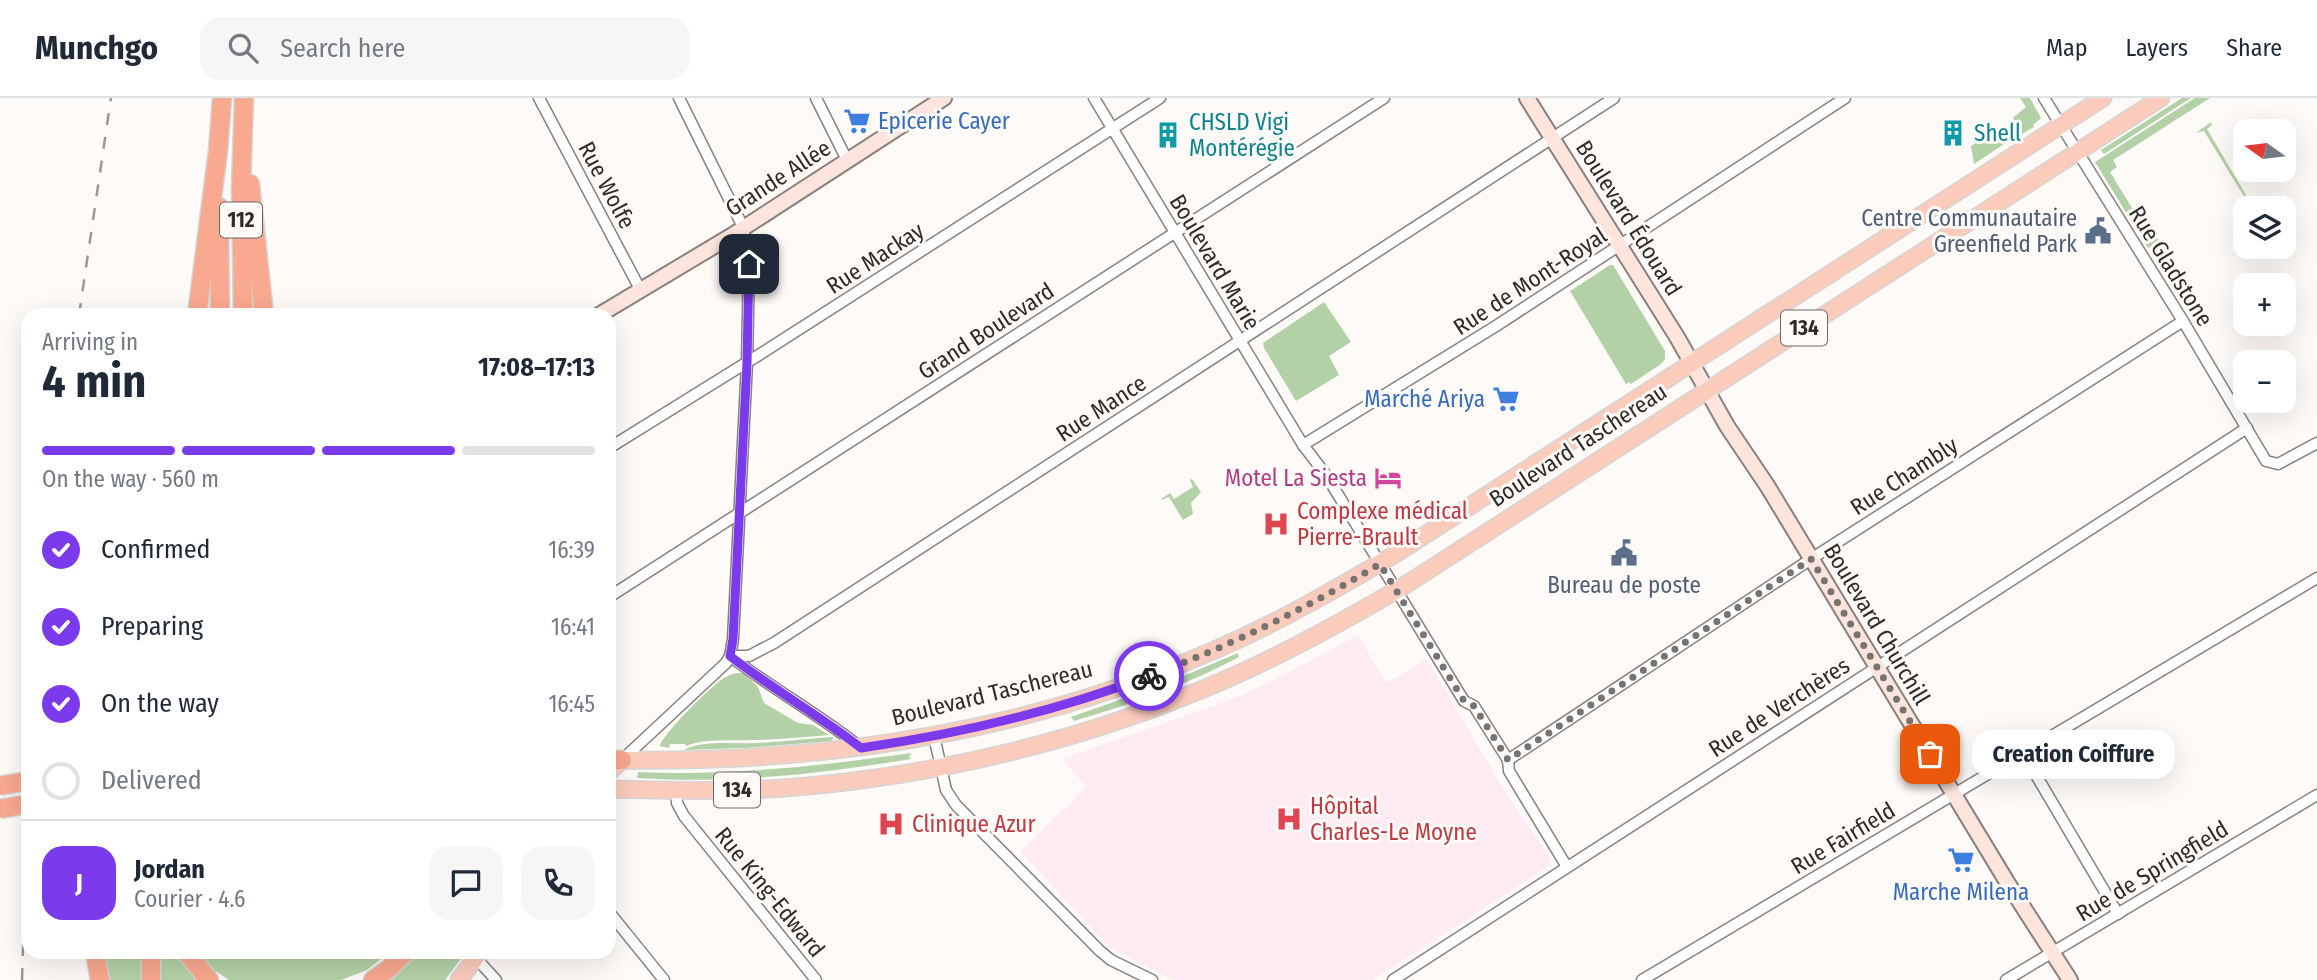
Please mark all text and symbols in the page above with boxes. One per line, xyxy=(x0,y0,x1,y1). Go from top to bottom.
search box xyxy=(200,17,690,80)
text: Munchgo xyxy=(35,28,158,68)
icon: search xyxy=(224,29,262,67)
text: Search here xyxy=(280,33,405,64)
text: Map xyxy=(2046,34,2088,62)
text: Layers xyxy=(2126,34,2188,62)
text: Share xyxy=(2226,34,2282,62)
supermarket icon: Epicerie Cayer xyxy=(842,106,872,136)
place label: Epicerie Cayer xyxy=(878,107,1010,135)
place label: CHSLD Vigi Montérégie xyxy=(1189,108,1295,162)
building icon: Shell xyxy=(1938,118,1968,148)
place label: Shell xyxy=(1974,119,2021,147)
north arrow xyxy=(2233,119,2296,182)
map controls xyxy=(2233,119,2296,413)
building icon: CHSLD Vigi Montérégie xyxy=(1153,120,1183,150)
street label: Grande Allée xyxy=(720,134,836,222)
street label: Boulevard Édouard xyxy=(1570,135,1689,301)
street label: Rue Wolfe xyxy=(572,137,642,233)
street label: Boulevard Marie xyxy=(1164,189,1266,335)
button: layers xyxy=(2233,196,2296,259)
street label: Rue Gladstone xyxy=(2123,201,2219,331)
road number: 112 xyxy=(220,202,262,238)
place label: Centre Communautaire Greenfield Park xyxy=(1861,204,2077,258)
street label: Rue Mackay xyxy=(821,216,930,300)
public building icon: Centre Communautaire Greenfield Park xyxy=(2083,216,2113,246)
street label: Rue de Mont-Royal xyxy=(1448,221,1612,341)
pin xyxy=(719,234,779,294)
icon: home xyxy=(730,245,768,283)
button: + xyxy=(2233,273,2296,336)
street label: Grand Boulevard xyxy=(913,277,1059,385)
road number: 134 xyxy=(1781,310,1827,345)
text: Arriving in xyxy=(42,328,138,356)
button: − xyxy=(2233,350,2296,413)
text: 17:08–17:13 xyxy=(478,352,595,383)
text: 4 min xyxy=(42,354,146,409)
street label: Rue Mance xyxy=(1051,369,1151,447)
street label: Boulevard Taschereau xyxy=(1484,377,1672,513)
supermarket icon: Marché Ariya xyxy=(1491,384,1521,414)
place label: Marché Ariya xyxy=(1364,385,1485,413)
street label: Rue Chambly xyxy=(1845,431,1963,521)
hotel icon: Motel La Siesta xyxy=(1373,463,1403,493)
place label: Motel La Siesta xyxy=(1225,464,1367,492)
text: On the way · 560 m xyxy=(42,465,219,493)
place label: Complexe médical Pierre-Brault xyxy=(1297,497,1468,551)
hospital icon: Complexe médical Pierre-Brault xyxy=(1261,509,1291,539)
icon: check xyxy=(42,531,80,569)
text: Confirmed xyxy=(101,534,211,565)
text: 16:39 xyxy=(548,536,595,564)
public building icon: Bureau de poste xyxy=(1609,538,1639,568)
street label: Boulevard Churchill xyxy=(1818,538,1936,710)
place label: Bureau de poste xyxy=(1547,571,1701,599)
icon: check xyxy=(42,608,80,646)
text: Preparing xyxy=(101,611,203,642)
text: 16:41 xyxy=(551,613,595,641)
courier xyxy=(1114,641,1184,711)
street label: Rue de Verchères xyxy=(1703,651,1855,763)
street label: Boulevard Taschereau xyxy=(889,655,1095,731)
icon: bike xyxy=(1130,657,1168,695)
icon: check xyxy=(42,685,80,723)
text: On the way xyxy=(101,688,219,719)
text: 16:45 xyxy=(548,690,595,718)
pin xyxy=(1900,724,1960,784)
callout: Creation Coiffure xyxy=(1972,730,2175,778)
icon: bag xyxy=(1911,735,1949,773)
text: Creation Coiffure xyxy=(1993,740,2154,768)
text: Delivered xyxy=(101,765,202,796)
road number: 134 xyxy=(714,772,760,808)
place label: Hôpital Charles-Le Moyne xyxy=(1310,792,1477,846)
street label: Rue Fairfield xyxy=(1786,796,1900,880)
hospital icon: Hôpital Charles-Le Moyne xyxy=(1274,804,1304,834)
hospital icon: Clinique Azur xyxy=(876,809,906,839)
place label: Clinique Azur xyxy=(912,810,1035,838)
street label: Rue de Springfield xyxy=(2071,815,2233,927)
street label: Rue King-Edward xyxy=(709,821,831,963)
supermarket icon: Marche Milena xyxy=(1946,845,1976,875)
button: chat xyxy=(429,846,503,920)
button: phone xyxy=(521,846,595,920)
text: Jordan xyxy=(134,854,205,885)
text: J xyxy=(75,868,83,899)
place label: Marche Milena xyxy=(1893,878,2029,906)
text: Courier · 4.6 xyxy=(134,885,245,913)

